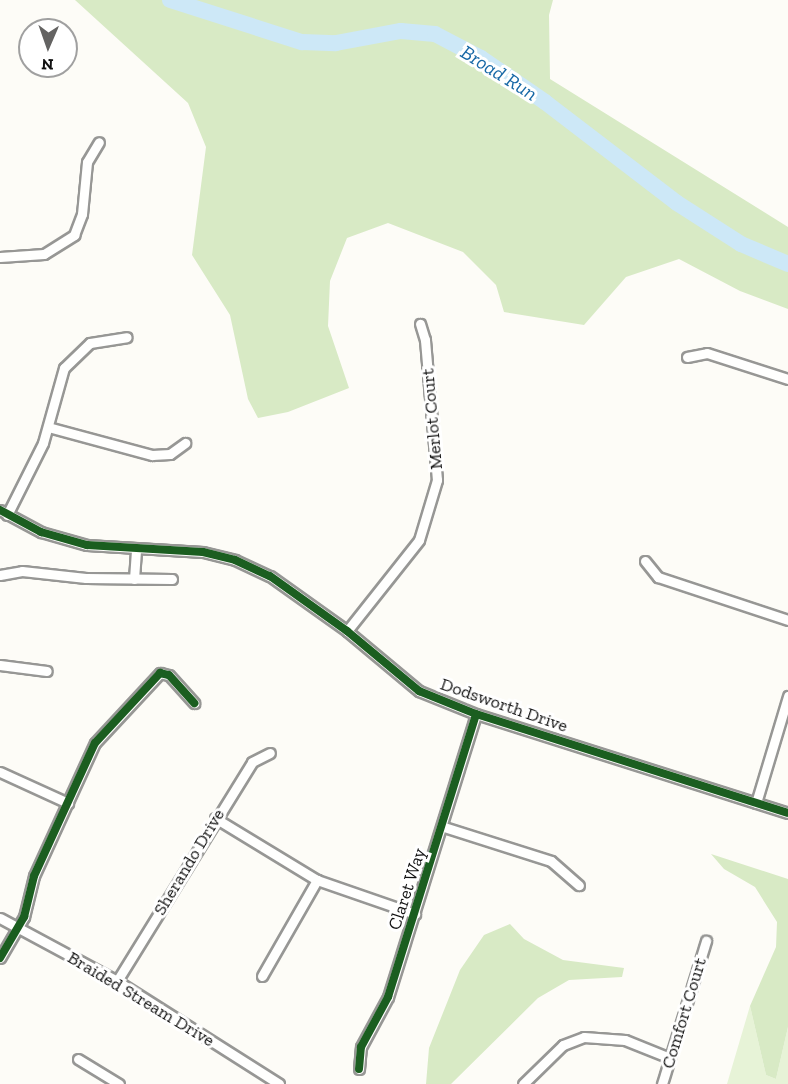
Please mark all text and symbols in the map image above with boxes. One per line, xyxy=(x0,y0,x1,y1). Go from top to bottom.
north arrow xyxy=(18,18,78,78)
water label: Broad Run xyxy=(456,40,542,106)
text: N xyxy=(41,55,54,74)
street label: Merlot Court xyxy=(417,368,447,470)
street label: Dodsworth Drive xyxy=(437,673,571,737)
street label: Sherando Drive xyxy=(149,805,229,919)
street label: Claret Way xyxy=(384,845,430,933)
street label: Braided Stream Drive xyxy=(64,947,218,1051)
street label: Comfort Court xyxy=(657,955,711,1071)

